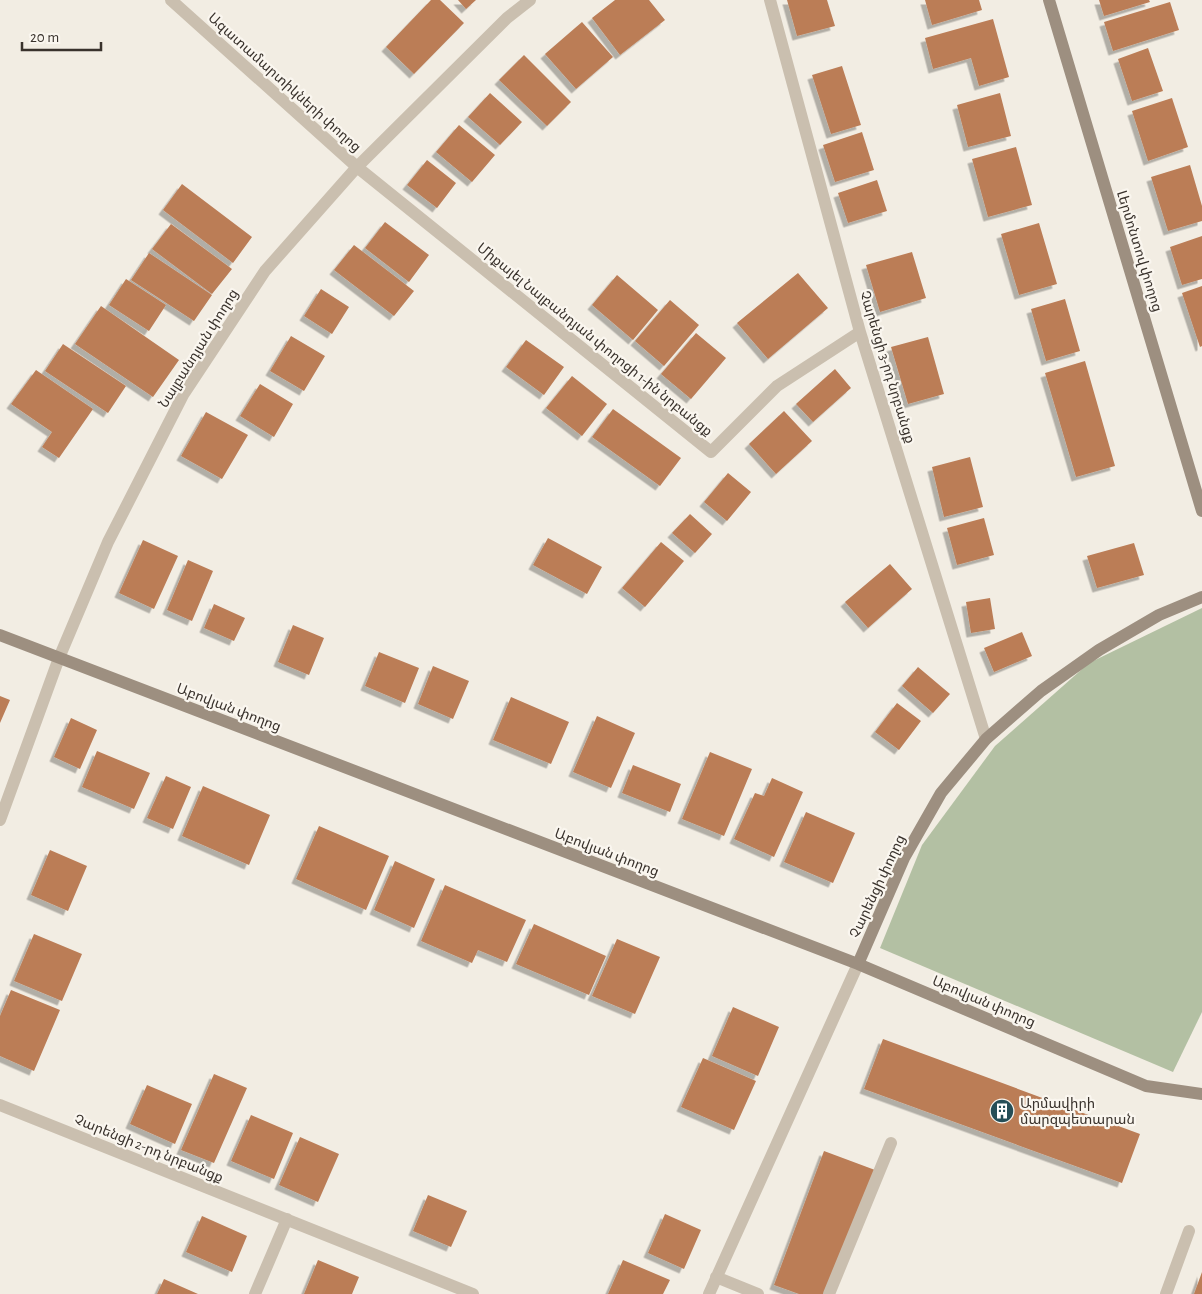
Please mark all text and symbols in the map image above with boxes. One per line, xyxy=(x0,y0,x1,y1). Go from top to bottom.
street label: Ազատամարտիկների փողոց xyxy=(205,11,363,155)
scale bar xyxy=(22,20,101,52)
text: 20 m xyxy=(30,30,59,45)
street label: Լերմոնտով փողոց xyxy=(1114,189,1164,314)
street label: Միքայել Նալբանդյան փողոցի 1-ին նրբանցք xyxy=(474,241,715,439)
street label: Նալբանդյան փողոց xyxy=(157,287,241,410)
street label: Չարենցի 3-րդ նրբանցք xyxy=(857,289,917,445)
street label: Աբովյան փողոց xyxy=(175,682,283,734)
street label: Աբովյան փողոց xyxy=(553,827,661,879)
street label: Չարենցի փողոց xyxy=(848,833,908,940)
street label: Աբովյան փողոց xyxy=(930,974,1037,1030)
place label: Արմավիրի մարզպետարան xyxy=(1020,1097,1135,1127)
building icon: Արմավիրի մարզպետարան xyxy=(989,1098,1015,1124)
street label: Չարենցի 2-րդ նրբանցք xyxy=(72,1113,225,1185)

